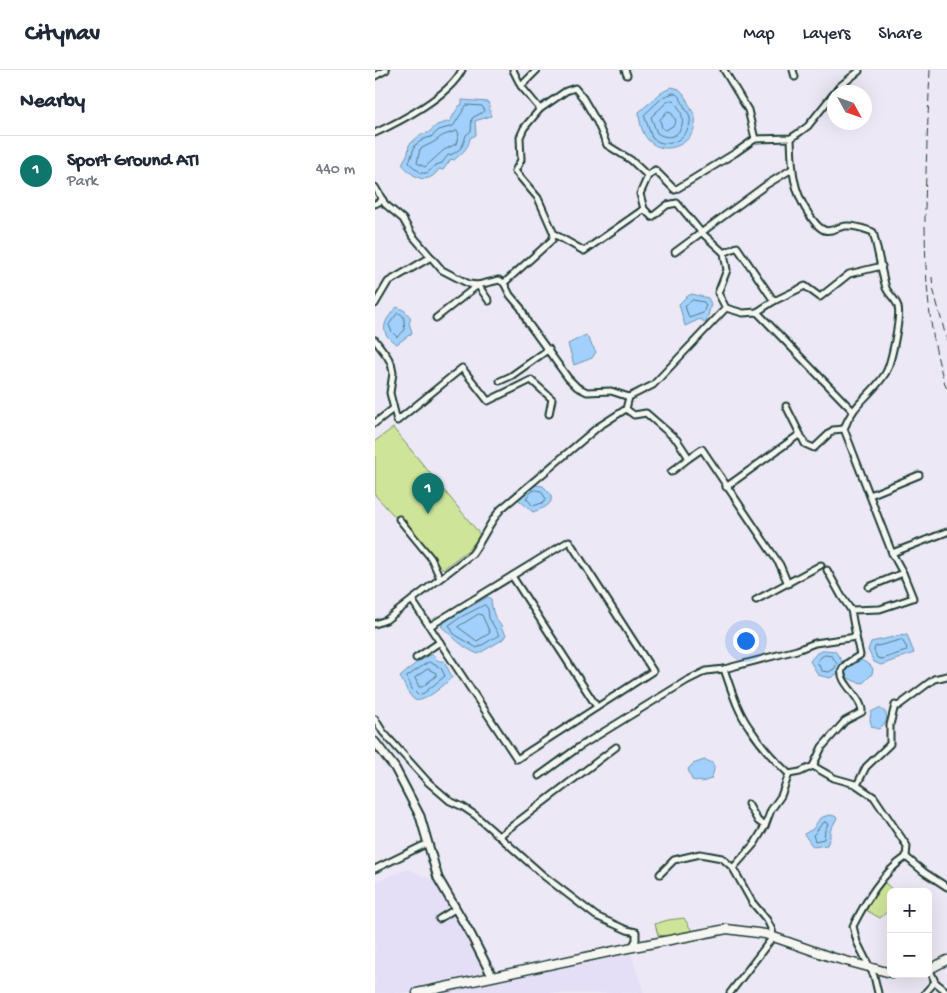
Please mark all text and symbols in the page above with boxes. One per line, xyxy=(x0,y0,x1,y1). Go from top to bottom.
text: Citynav xyxy=(25,20,100,49)
text: Map xyxy=(743,24,775,45)
text: Layers xyxy=(803,24,850,45)
text: Share xyxy=(878,24,922,45)
north arrow xyxy=(827,85,872,130)
text: Nearby xyxy=(20,90,85,115)
text: Sport Ground ATI xyxy=(67,150,199,173)
text: 1 xyxy=(33,161,39,180)
text: 440 m xyxy=(316,161,355,180)
text: Park xyxy=(67,173,98,192)
pin: 1 xyxy=(412,473,444,514)
your location xyxy=(733,628,759,654)
map controls xyxy=(887,888,932,978)
button: + xyxy=(887,888,932,933)
button: − xyxy=(887,933,932,978)

